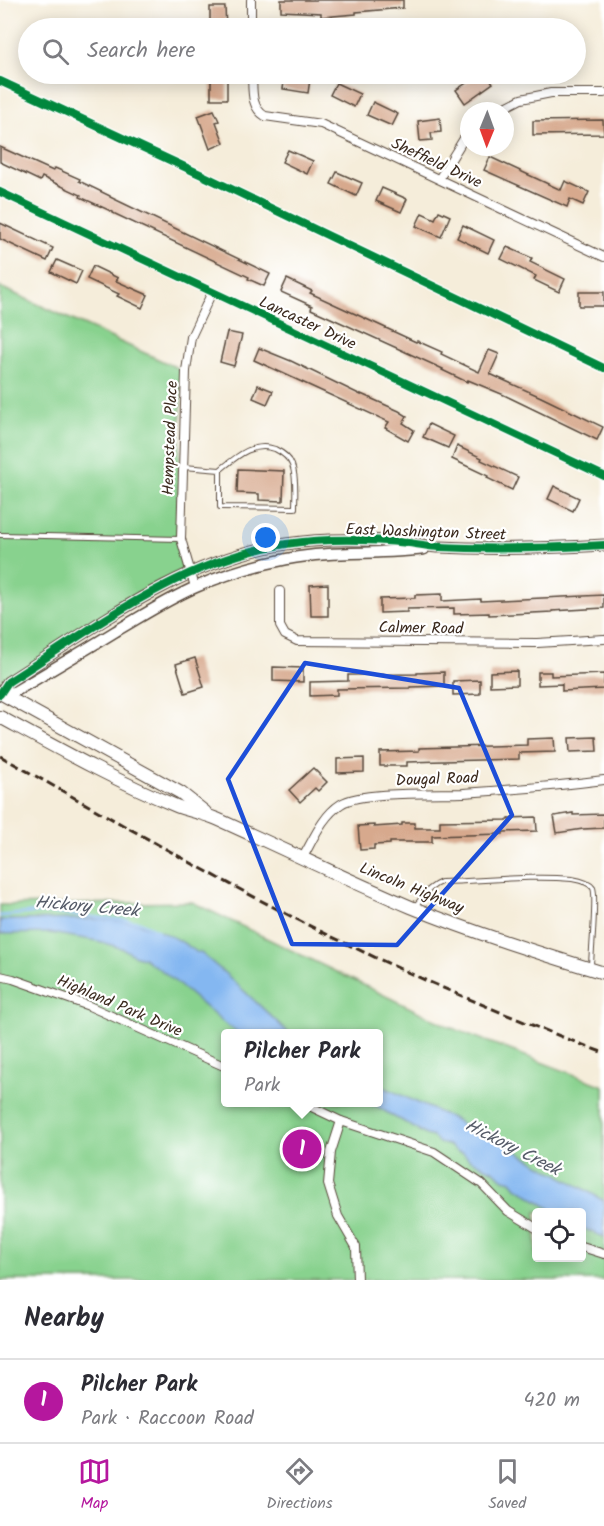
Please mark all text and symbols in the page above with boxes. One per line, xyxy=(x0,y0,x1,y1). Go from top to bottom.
search box xyxy=(18,18,586,84)
text: Search here xyxy=(87,34,195,69)
icon: search xyxy=(39,35,72,68)
north arrow xyxy=(460,102,514,156)
street label: Sheffield Drive xyxy=(387,131,486,195)
street label: Lancaster Drive xyxy=(255,290,360,357)
street label: Hempstead Place xyxy=(156,380,185,496)
street label: East Washington Street xyxy=(345,517,507,548)
your location xyxy=(251,523,280,552)
street label: Calmer Road xyxy=(378,615,465,642)
street label: Dougal Road xyxy=(395,766,480,793)
street label: Lincoln Highway xyxy=(355,856,468,921)
water label: Hickory Creek xyxy=(34,889,142,927)
street label: Highland Park Drive xyxy=(53,969,186,1044)
popup xyxy=(221,1029,383,1107)
text: Pilcher Park xyxy=(244,1035,360,1070)
text: Park xyxy=(244,1070,280,1102)
water label: Hickory Creek xyxy=(459,1112,567,1186)
pin: 1 xyxy=(282,1126,322,1172)
map controls xyxy=(532,1208,586,1262)
button: locate xyxy=(532,1208,586,1262)
text: Nearby xyxy=(24,1298,104,1340)
text: Pilcher Park xyxy=(81,1368,197,1403)
text: 1 xyxy=(40,1385,47,1417)
text: 420 m xyxy=(523,1385,580,1417)
text: Park · Raccoon Road xyxy=(81,1403,254,1435)
tab: Map xyxy=(78,1455,111,1516)
tab: Directions xyxy=(266,1455,333,1516)
tab: Saved xyxy=(488,1455,526,1516)

